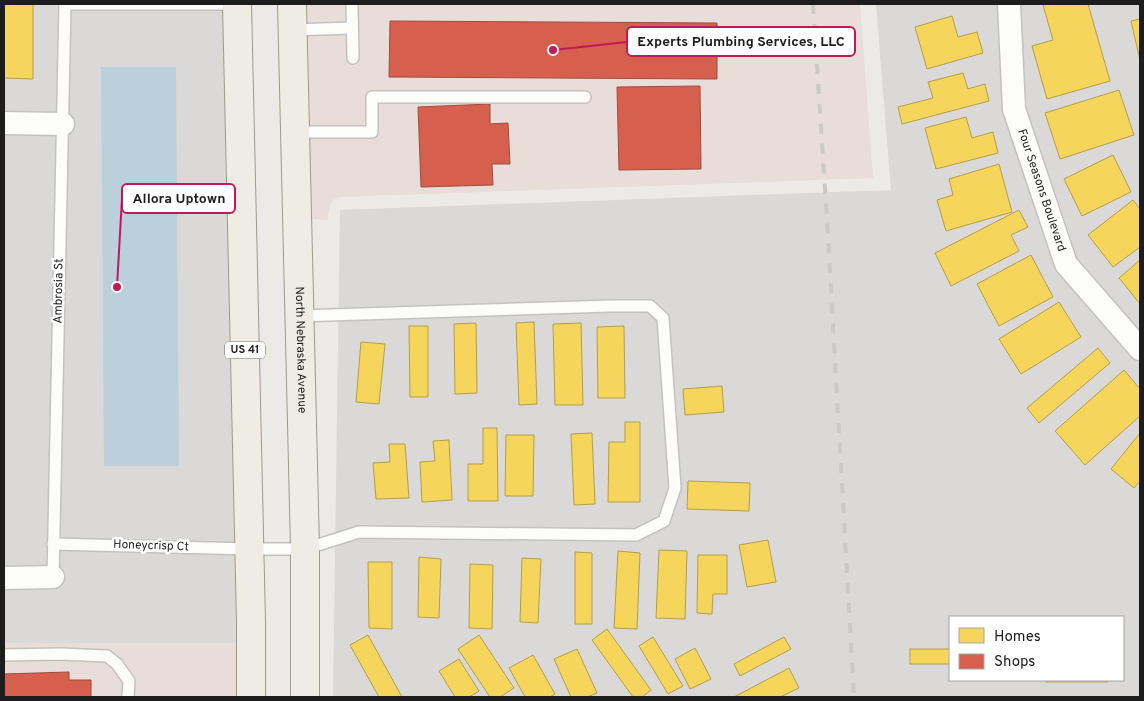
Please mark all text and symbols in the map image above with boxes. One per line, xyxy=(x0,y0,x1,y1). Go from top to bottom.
callout: Experts Plumbing Services, LLC xyxy=(627,27,855,56)
text: Experts Plumbing Services, LLC xyxy=(637,34,845,51)
street label: Four Seasons Boulevard xyxy=(1013,127,1069,254)
callout: Allora Uptown xyxy=(122,184,235,213)
text: Allora Uptown xyxy=(133,191,225,208)
street label: Ambrosia St xyxy=(50,258,68,324)
street label: North Nebraska Avenue xyxy=(291,286,310,414)
road number: US 41 xyxy=(225,342,265,358)
street label: Honeycrisp Ct xyxy=(113,537,189,555)
legend xyxy=(949,616,1124,681)
text: Homes xyxy=(994,628,1041,647)
text: Shops xyxy=(994,653,1035,672)

